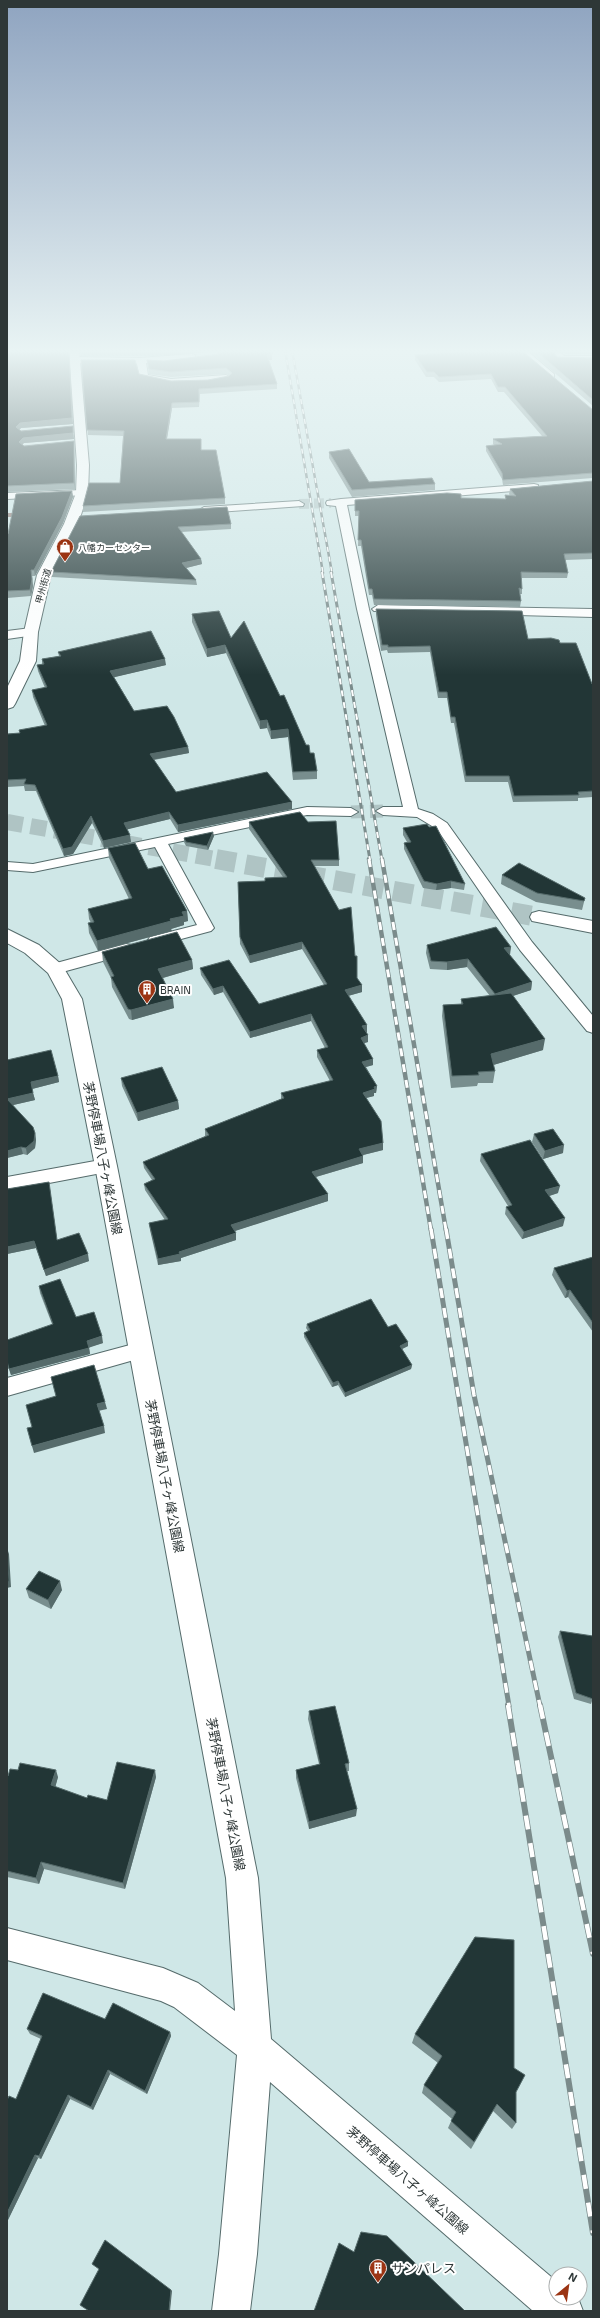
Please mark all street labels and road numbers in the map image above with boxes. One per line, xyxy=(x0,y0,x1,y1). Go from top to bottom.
street label: 甲州街道 xyxy=(33,567,53,605)
street label: 茅野停車場八子ヶ峰公園線 xyxy=(80,1080,126,1236)
street label: 茅野停車場八子ヶ峰公園線 xyxy=(142,1398,188,1554)
street label: 茅野停車場八子ヶ峰公園線 xyxy=(203,1716,249,1872)
street label: 茅野停車場八子ヶ峰公園線 xyxy=(344,2123,472,2237)

